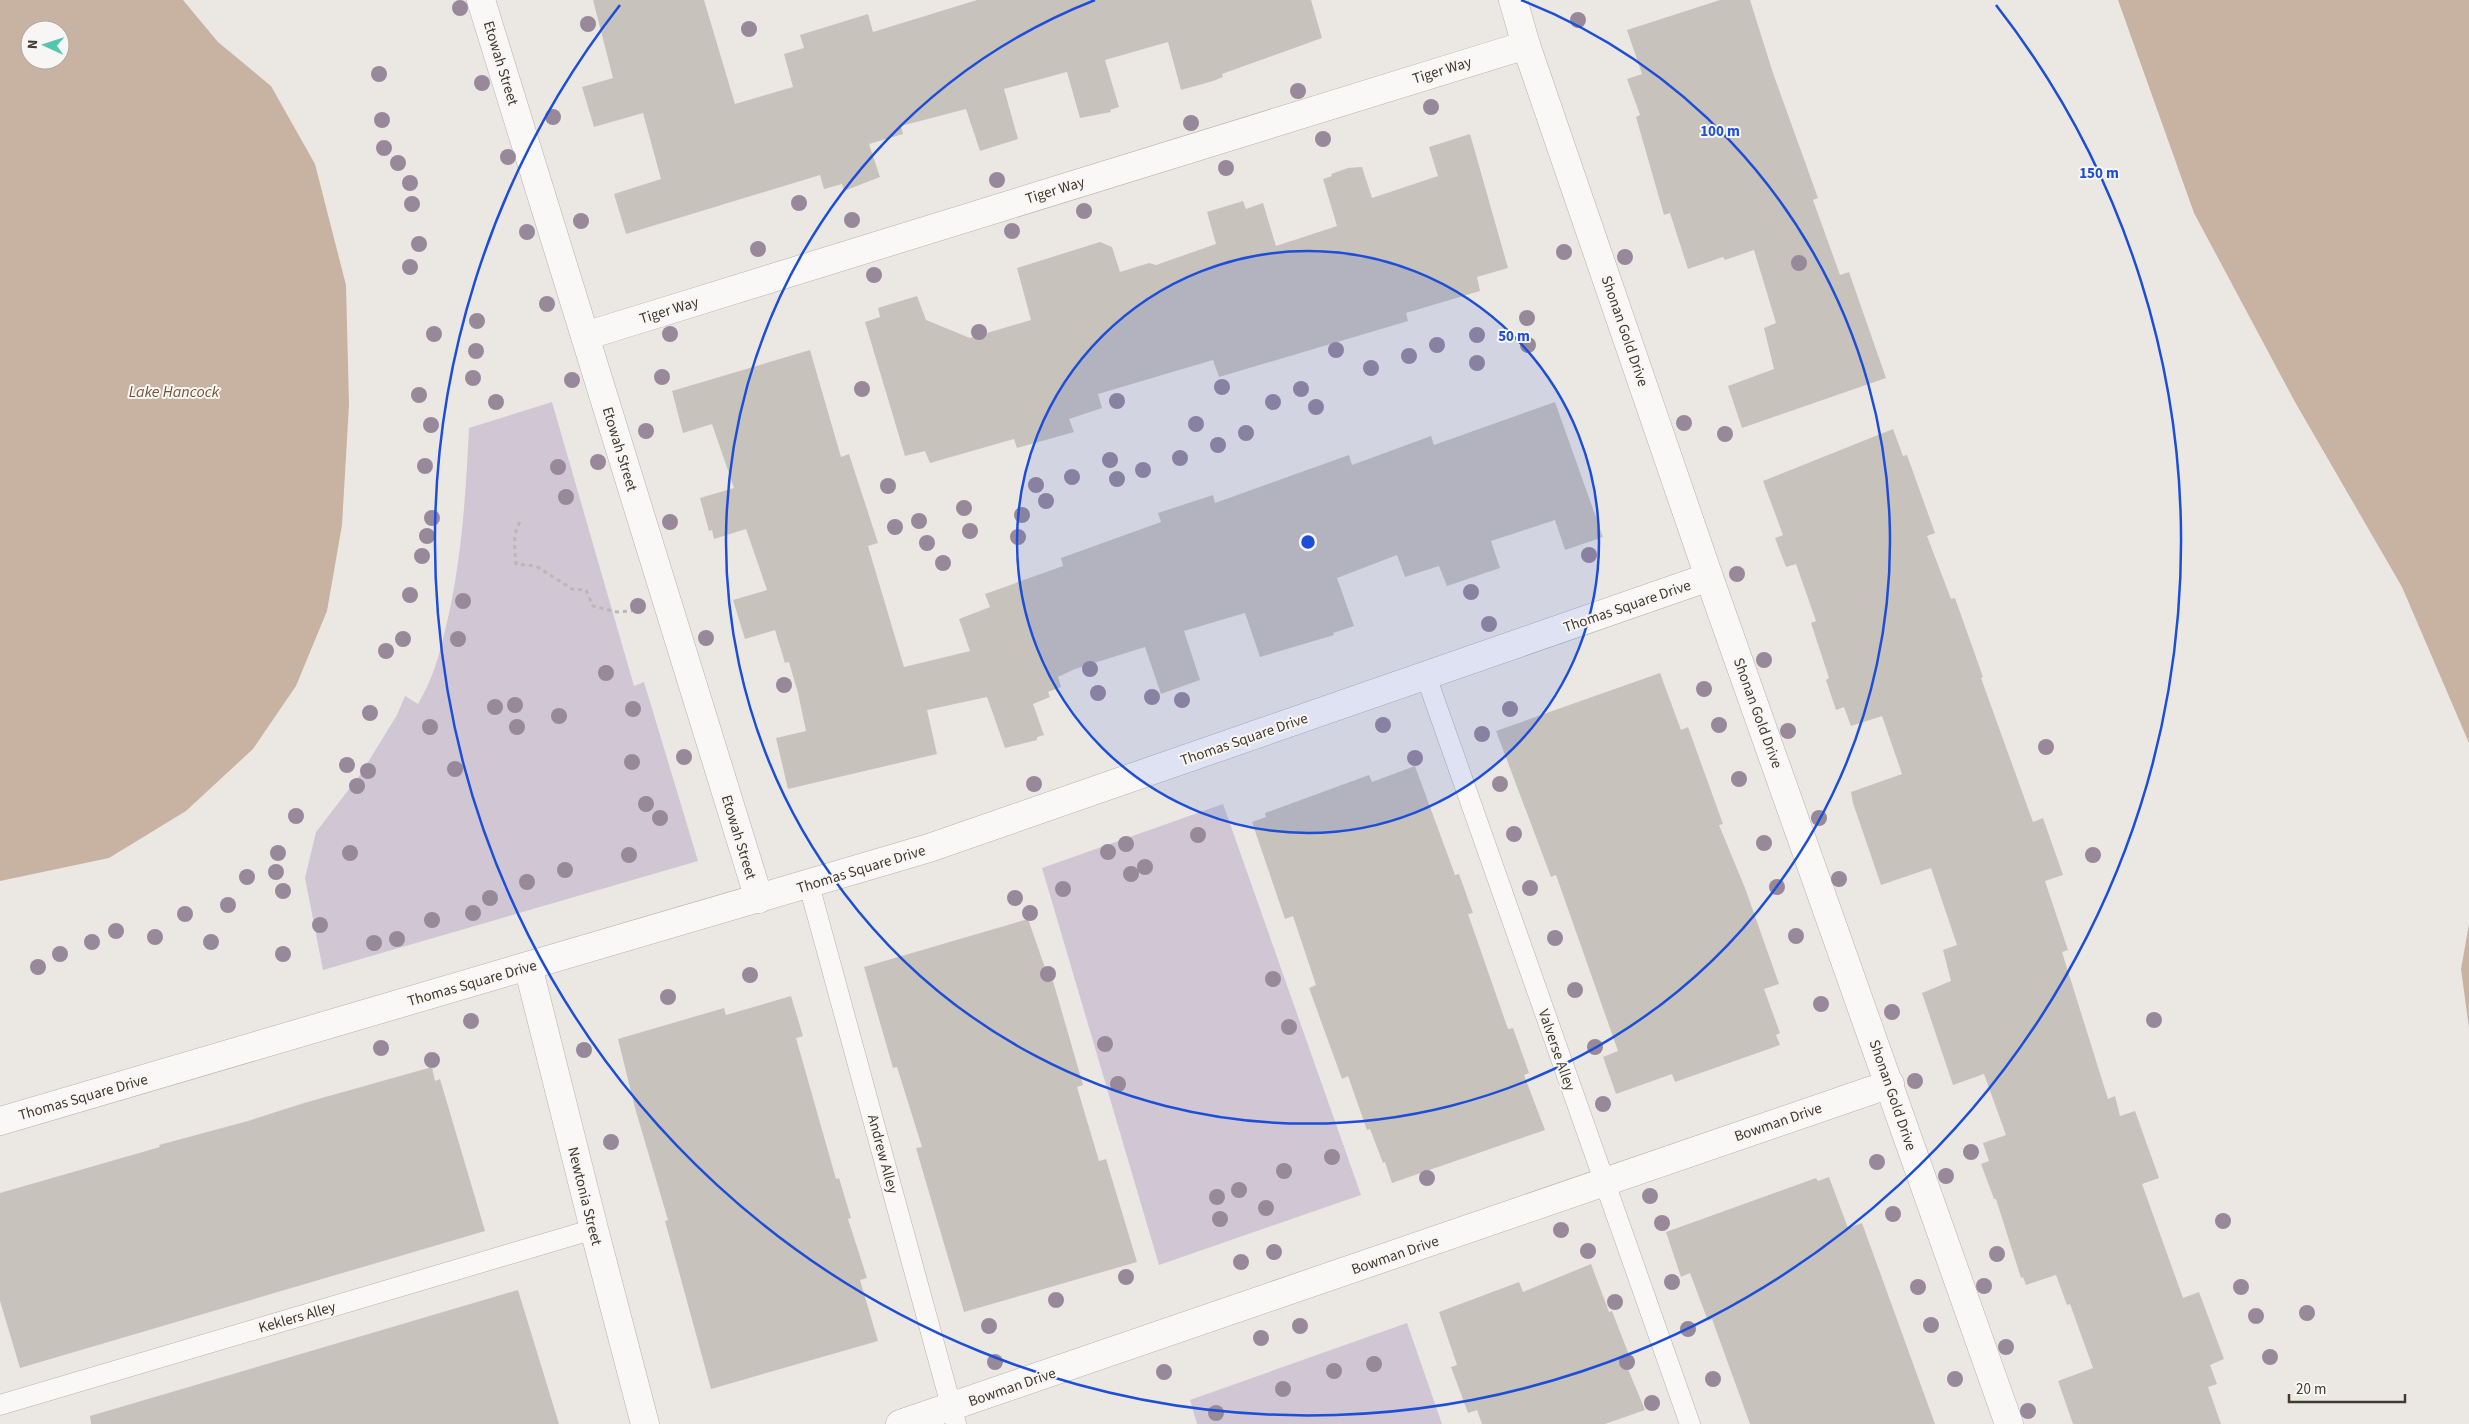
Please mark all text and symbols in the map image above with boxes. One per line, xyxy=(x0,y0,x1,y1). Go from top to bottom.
street label: Etowah Street xyxy=(478,18,523,108)
north arrow xyxy=(20,20,70,70)
text: N xyxy=(23,39,43,50)
street label: Tiger Way xyxy=(1410,52,1474,89)
text: 100 m xyxy=(1700,121,1740,142)
text: 150 m xyxy=(2079,163,2119,184)
street label: Tiger Way xyxy=(1023,172,1087,209)
street label: Shonan Gold Drive xyxy=(1596,273,1653,390)
street label: Tiger Way xyxy=(637,292,701,329)
text: 50 m xyxy=(1498,326,1530,347)
water label: Lake Hancock xyxy=(129,381,220,403)
street label: Etowah Street xyxy=(597,404,642,494)
centre of rings xyxy=(1299,533,1317,551)
street label: Thomas Square Drive xyxy=(1561,575,1694,638)
street label: Shonan Gold Drive xyxy=(1728,655,1787,771)
street label: Thomas Square Drive xyxy=(1178,708,1311,771)
street label: Etowah Street xyxy=(716,792,761,882)
street label: Thomas Square Drive xyxy=(794,840,928,899)
street label: Thomas Square Drive xyxy=(405,955,539,1012)
street label: Valverse Alley xyxy=(1533,1006,1580,1094)
street label: Shonan Gold Drive xyxy=(1864,1037,1921,1154)
street label: Thomas Square Drive xyxy=(16,1069,150,1126)
street label: Bowman Drive xyxy=(1732,1098,1825,1147)
street label: Andrew Alley xyxy=(862,1112,903,1196)
street label: Newtonia Street xyxy=(562,1145,607,1248)
street label: Bowman Drive xyxy=(1349,1231,1442,1280)
street label: Keklers Alley xyxy=(256,1296,338,1339)
street label: Bowman Drive xyxy=(966,1363,1059,1412)
scale bar xyxy=(2289,1372,2405,1404)
text: 20 m xyxy=(2296,1379,2326,1400)

